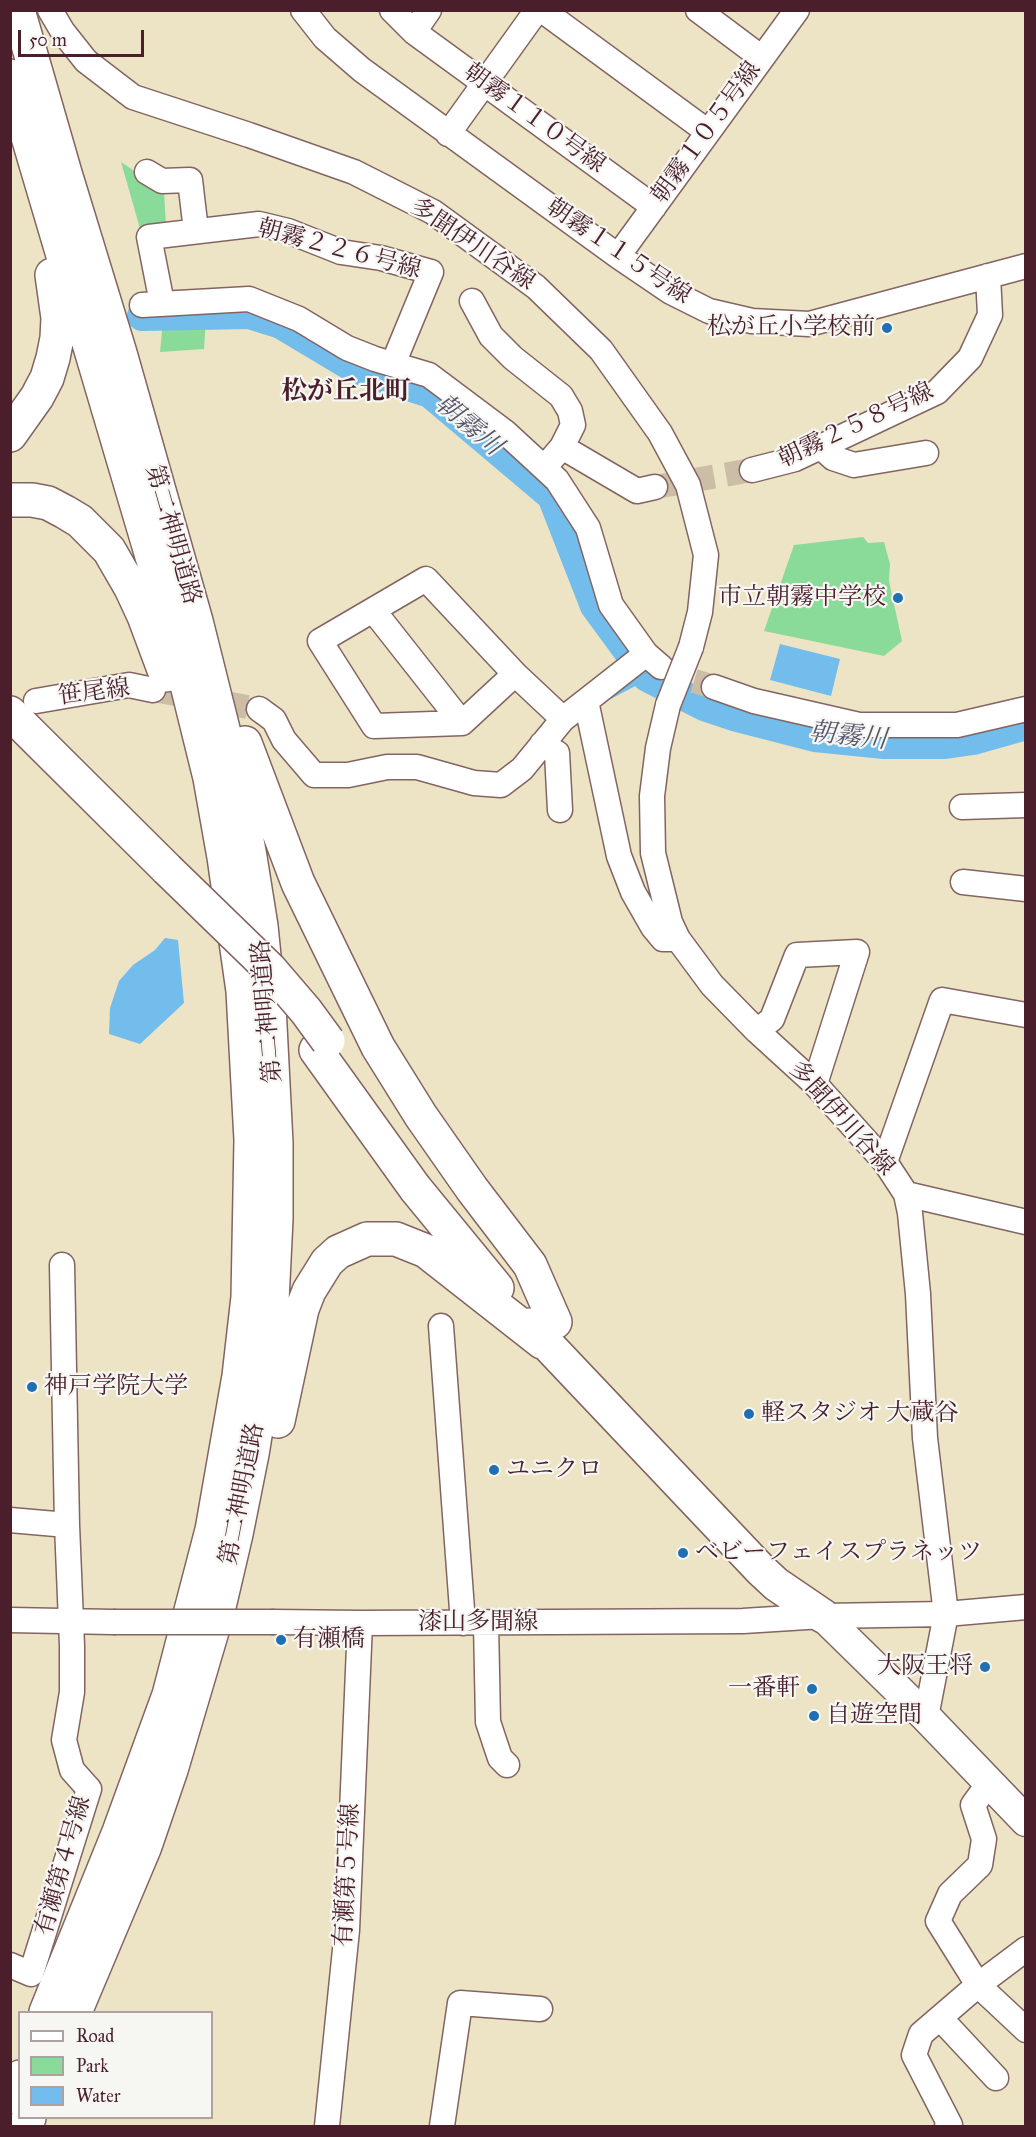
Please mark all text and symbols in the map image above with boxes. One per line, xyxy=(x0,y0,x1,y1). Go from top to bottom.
scale bar xyxy=(21,18,147,56)
text: 50 m xyxy=(29,29,67,51)
street label: 朝霧１０５号線 xyxy=(646,57,768,209)
street label: 朝霧１１０号線 xyxy=(458,58,610,180)
street label: 多聞伊川谷線 xyxy=(404,193,540,297)
street label: 朝霧１１５号線 xyxy=(540,193,696,311)
street label: 朝霧２２６号線 xyxy=(254,214,424,286)
place label: 松が丘小学校前 xyxy=(707,314,875,342)
marker: 松が丘小学校前 xyxy=(880,321,894,335)
district label: 松が丘北町 xyxy=(281,377,411,409)
street label: 朝霧２５８号線 xyxy=(774,377,938,475)
water label: 朝霧川 xyxy=(428,389,508,463)
street label: 第二神明道路 xyxy=(138,462,206,608)
place label: 市立朝霧中学校 xyxy=(718,584,886,612)
marker: 市立朝霧中学校 xyxy=(891,591,905,605)
street label: 笹尾線 xyxy=(57,674,131,712)
water label: 朝霧川 xyxy=(808,717,888,757)
street label: 第二神明道路 xyxy=(247,938,289,1084)
street label: 多聞伊川谷線 xyxy=(782,1056,900,1182)
place label: 神戸学院大学 xyxy=(44,1373,188,1401)
marker: 神戸学院大学 xyxy=(25,1380,39,1394)
place label: 軽スタジオ 大蔵谷 xyxy=(761,1400,958,1428)
marker: 軽スタジオ 大蔵谷 xyxy=(742,1407,756,1421)
street label: 第二神明道路 xyxy=(215,1421,271,1567)
place label: ユニクロ xyxy=(506,1456,602,1484)
marker: ユニクロ xyxy=(487,1463,501,1477)
place label: ベビーフェイスプラネッツ xyxy=(695,1539,982,1567)
marker: ベビーフェイスプラネッツ xyxy=(676,1546,690,1560)
street label: 漆山多聞線 xyxy=(418,1609,538,1637)
place label: 有瀬橋 xyxy=(293,1626,365,1654)
marker: 有瀬橋 xyxy=(274,1633,288,1647)
place label: 大阪王将 xyxy=(877,1653,973,1681)
marker: 大阪王将 xyxy=(978,1660,992,1674)
place label: 一番軒 xyxy=(728,1675,800,1703)
marker: 一番軒 xyxy=(805,1682,819,1696)
place label: 自遊空間 xyxy=(826,1702,922,1730)
marker: 自遊空間 xyxy=(807,1709,821,1723)
street label: 有瀬第４号線 xyxy=(30,1793,98,1939)
street label: 有瀬第５号線 xyxy=(330,1802,366,1948)
legend xyxy=(18,2011,213,2119)
text: Road xyxy=(76,2025,114,2047)
text: Park xyxy=(76,2055,109,2077)
text: Water xyxy=(76,2085,120,2107)

